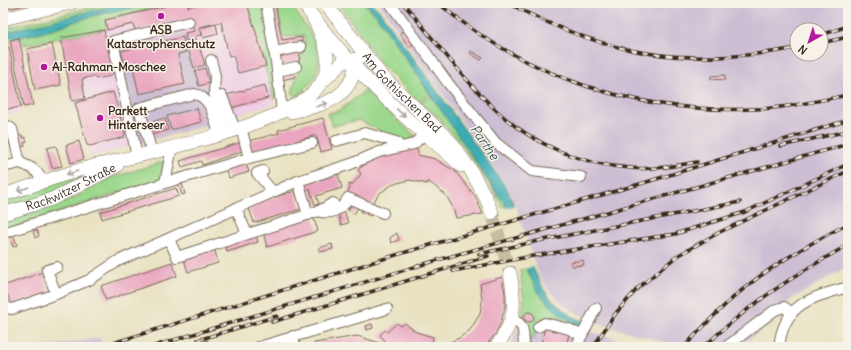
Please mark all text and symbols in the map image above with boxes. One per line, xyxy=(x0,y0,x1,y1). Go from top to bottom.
marker: ASB Katastrophenschutz xyxy=(156,11,166,21)
place label: ASB Katastrophenschutz xyxy=(107,22,216,52)
north arrow xyxy=(789,22,829,62)
text: N xyxy=(795,42,810,58)
street label: Am Gothischen Bad xyxy=(359,49,444,135)
place label: Al-Rahman-Moschee xyxy=(52,59,167,74)
marker: Al-Rahman-Moschee xyxy=(39,62,49,72)
one-way arrow xyxy=(315,100,327,108)
place label: Parkett Hinterseer xyxy=(108,103,165,132)
one-way arrow xyxy=(396,108,406,118)
marker: Parkett Hinterseer xyxy=(95,113,105,123)
water label: Parthe xyxy=(466,121,503,164)
street label: Rackwitzer Straße xyxy=(24,160,118,214)
one-way arrow xyxy=(66,170,78,178)
one-way arrow xyxy=(16,186,29,193)

